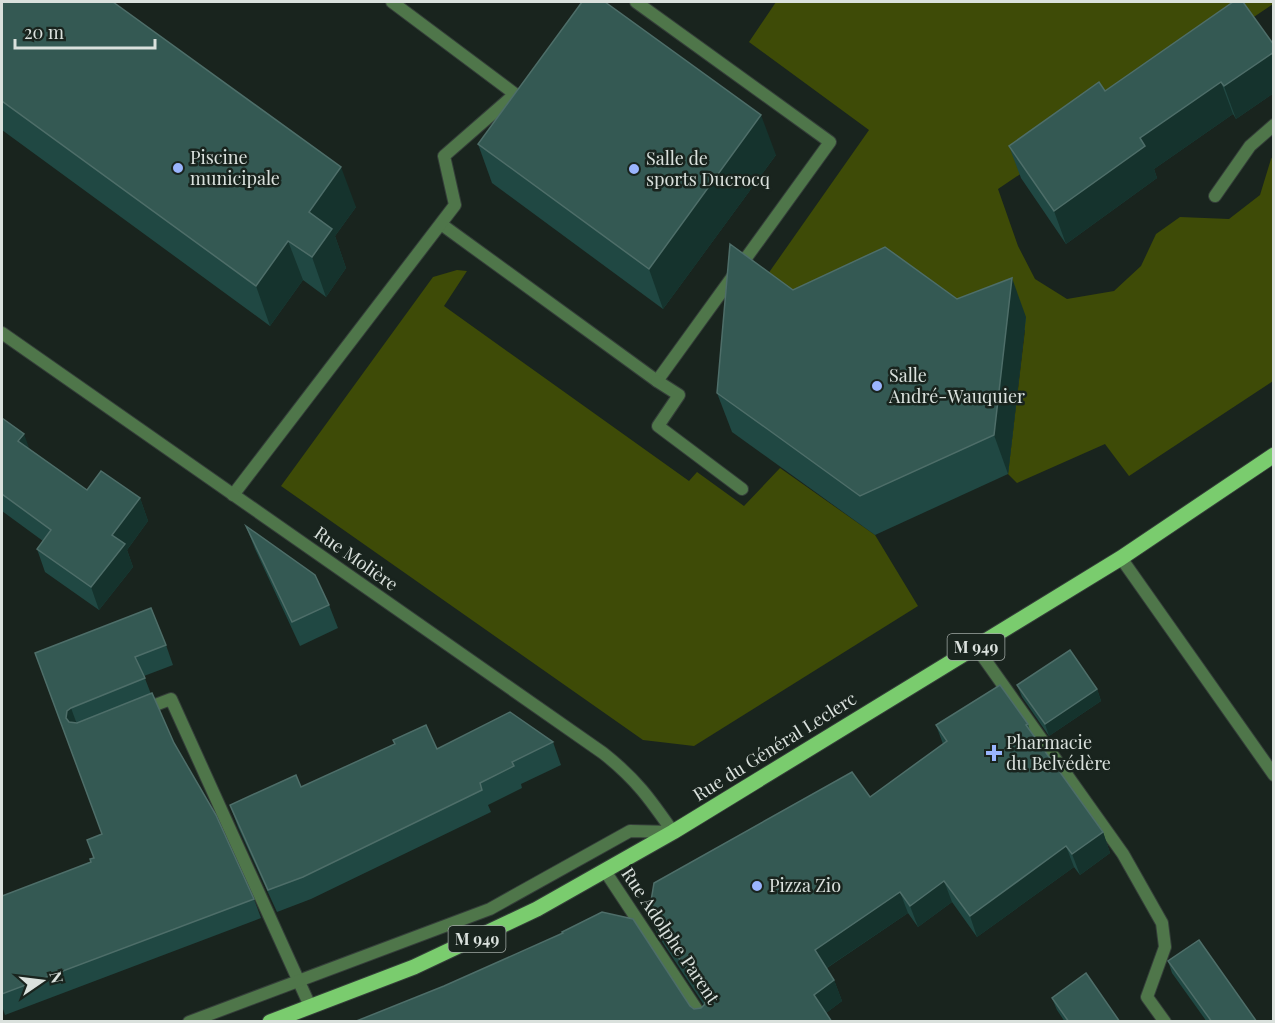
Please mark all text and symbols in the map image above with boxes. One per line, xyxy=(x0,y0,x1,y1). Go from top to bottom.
scale bar xyxy=(15,12,154,50)
text: 20 m xyxy=(24,20,64,44)
place label: Piscine municipale xyxy=(190,145,280,190)
place label: Salle de sports Ducrocq xyxy=(646,146,770,191)
marker: Piscine municipale xyxy=(171,161,185,175)
marker: Salle de sports Ducrocq xyxy=(627,162,641,176)
place label: Salle André-Wauquier xyxy=(888,363,1025,408)
marker: Salle André-Wauquier xyxy=(870,379,884,393)
street label: Rue Molière xyxy=(310,521,403,596)
road number: M 949 xyxy=(948,634,1004,660)
street label: Rue du Général Leclerc xyxy=(688,686,861,806)
place label: Pharmacie du Belvédère xyxy=(1006,730,1111,775)
marker: Pharmacie du Belvédère xyxy=(987,746,1001,760)
street label: Rue Adolphe Parent xyxy=(616,863,726,1009)
place label: Pizza Zio xyxy=(769,873,841,897)
marker: Pizza Zio xyxy=(750,879,764,893)
road number: M 949 xyxy=(448,926,506,952)
north arrow xyxy=(12,951,72,1011)
text: N xyxy=(45,969,69,986)

